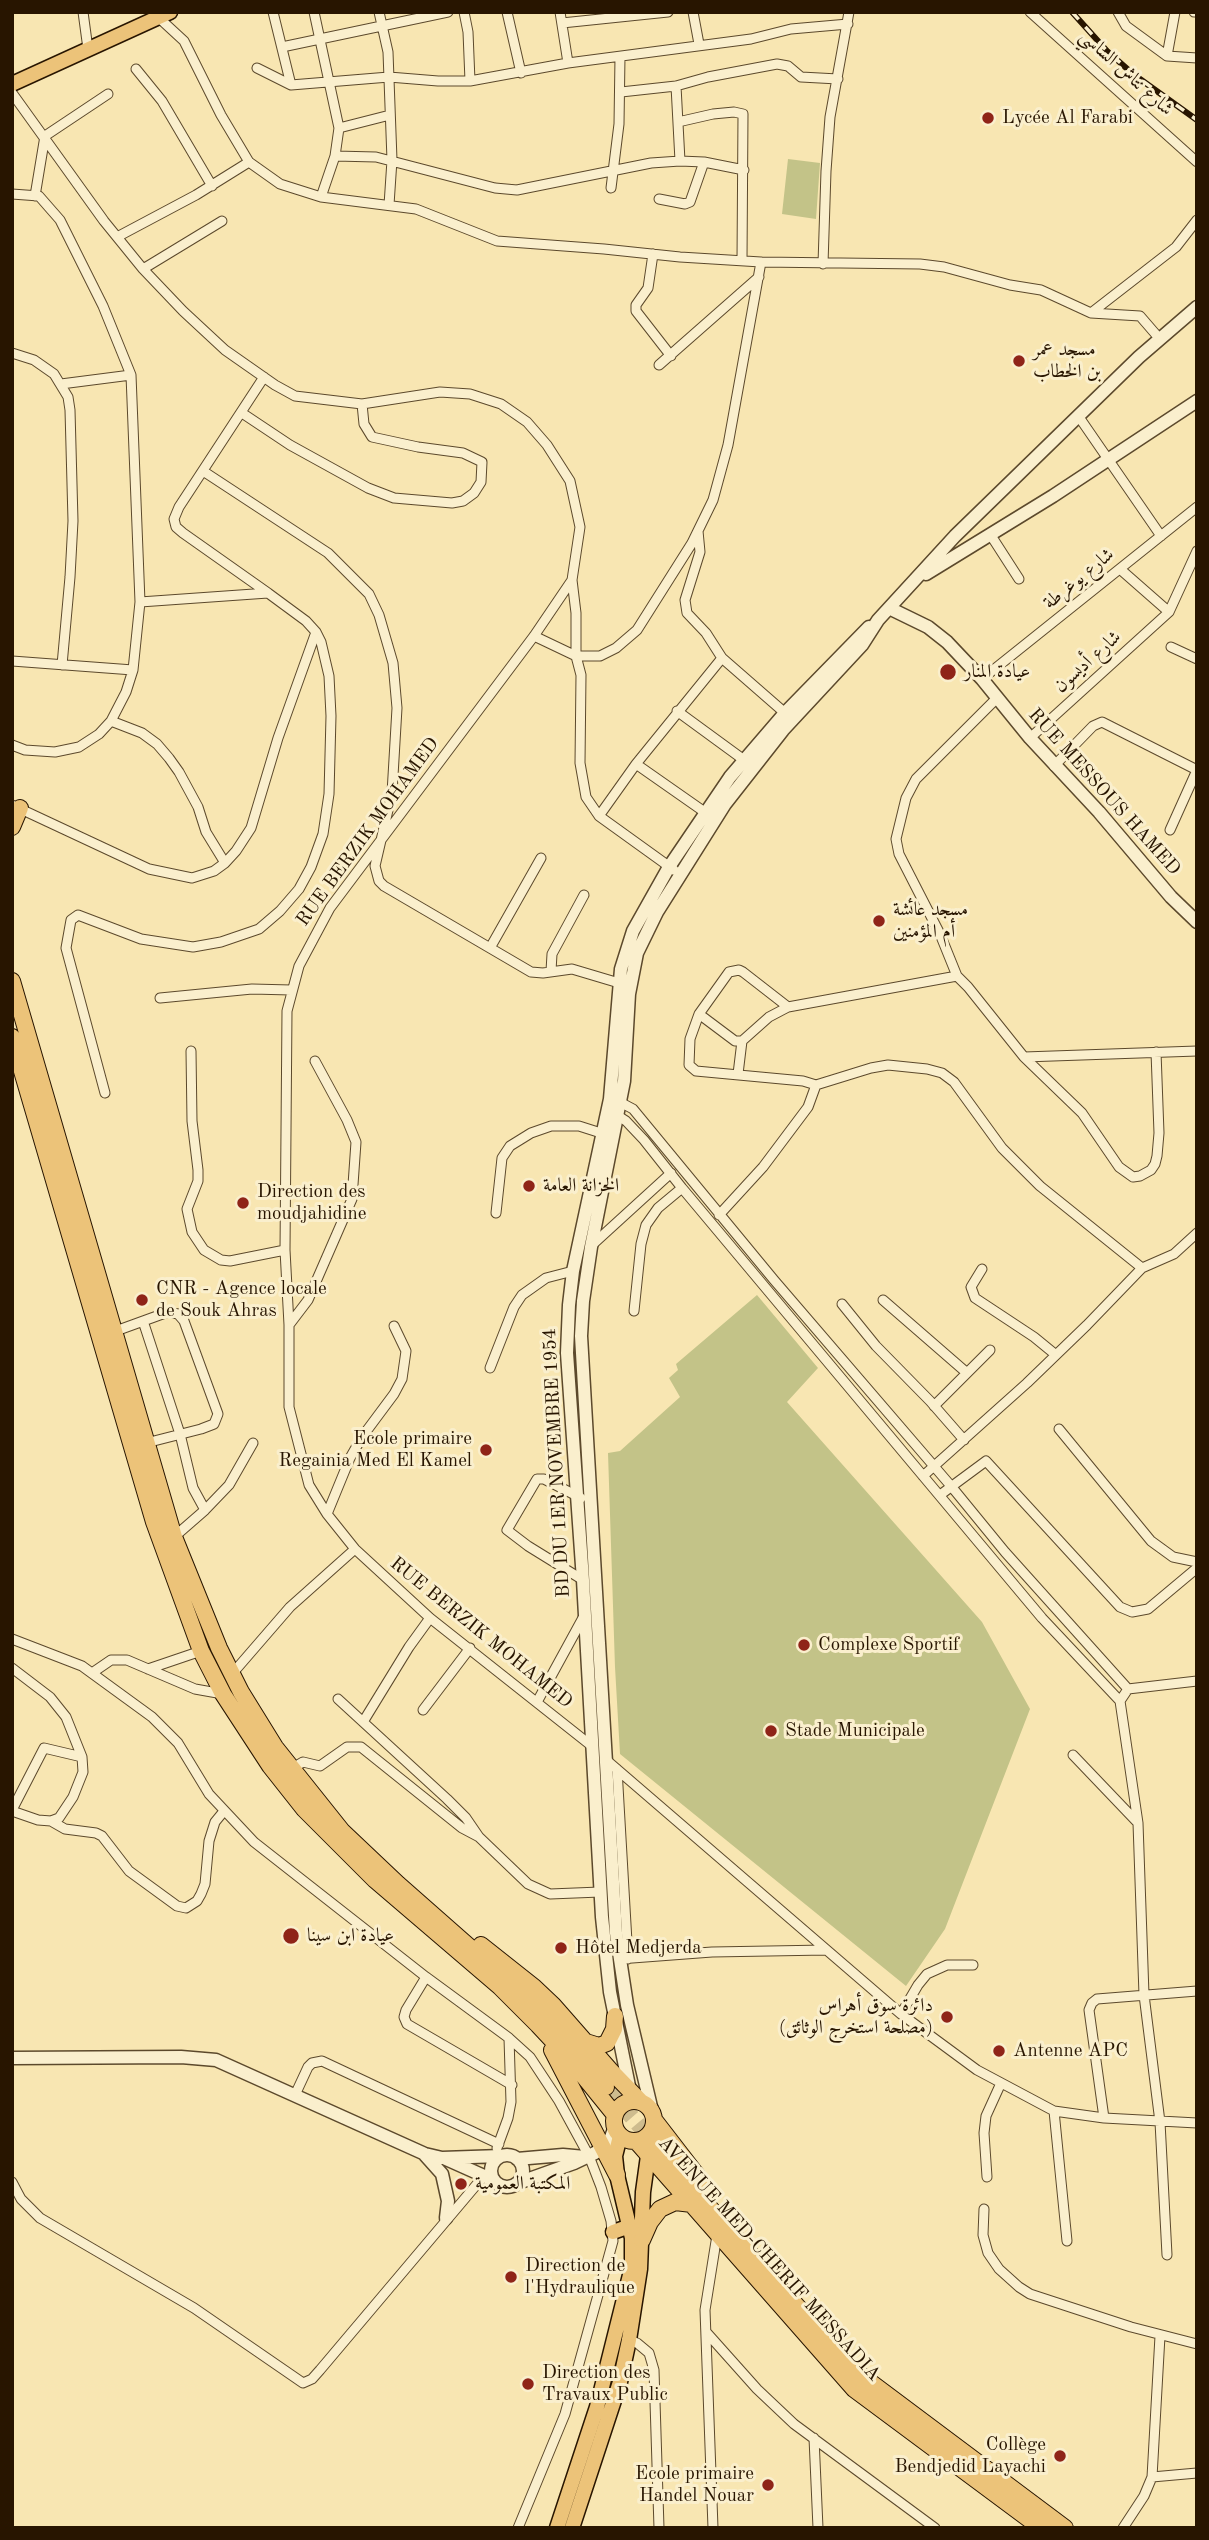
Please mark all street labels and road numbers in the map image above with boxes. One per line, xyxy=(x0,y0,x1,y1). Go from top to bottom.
street label: شارع نتاش الساسي xyxy=(1074,25,1178,121)
street label: شارع يوغرطة xyxy=(1039,544,1119,614)
street label: شارع أديسون xyxy=(1050,626,1126,698)
street label: RUE MESSOUS HAMED xyxy=(1023,704,1185,880)
street label: RUE BERZIK MOHAMED xyxy=(292,733,444,931)
street label: BD DU 1ER NOVEMBRE 1954 xyxy=(539,1328,575,1598)
street label: RUE BERZIK MOHAMED xyxy=(385,1552,577,1714)
street label: AVENUE MED-CHERIF MESSADIA xyxy=(653,2132,885,2386)

